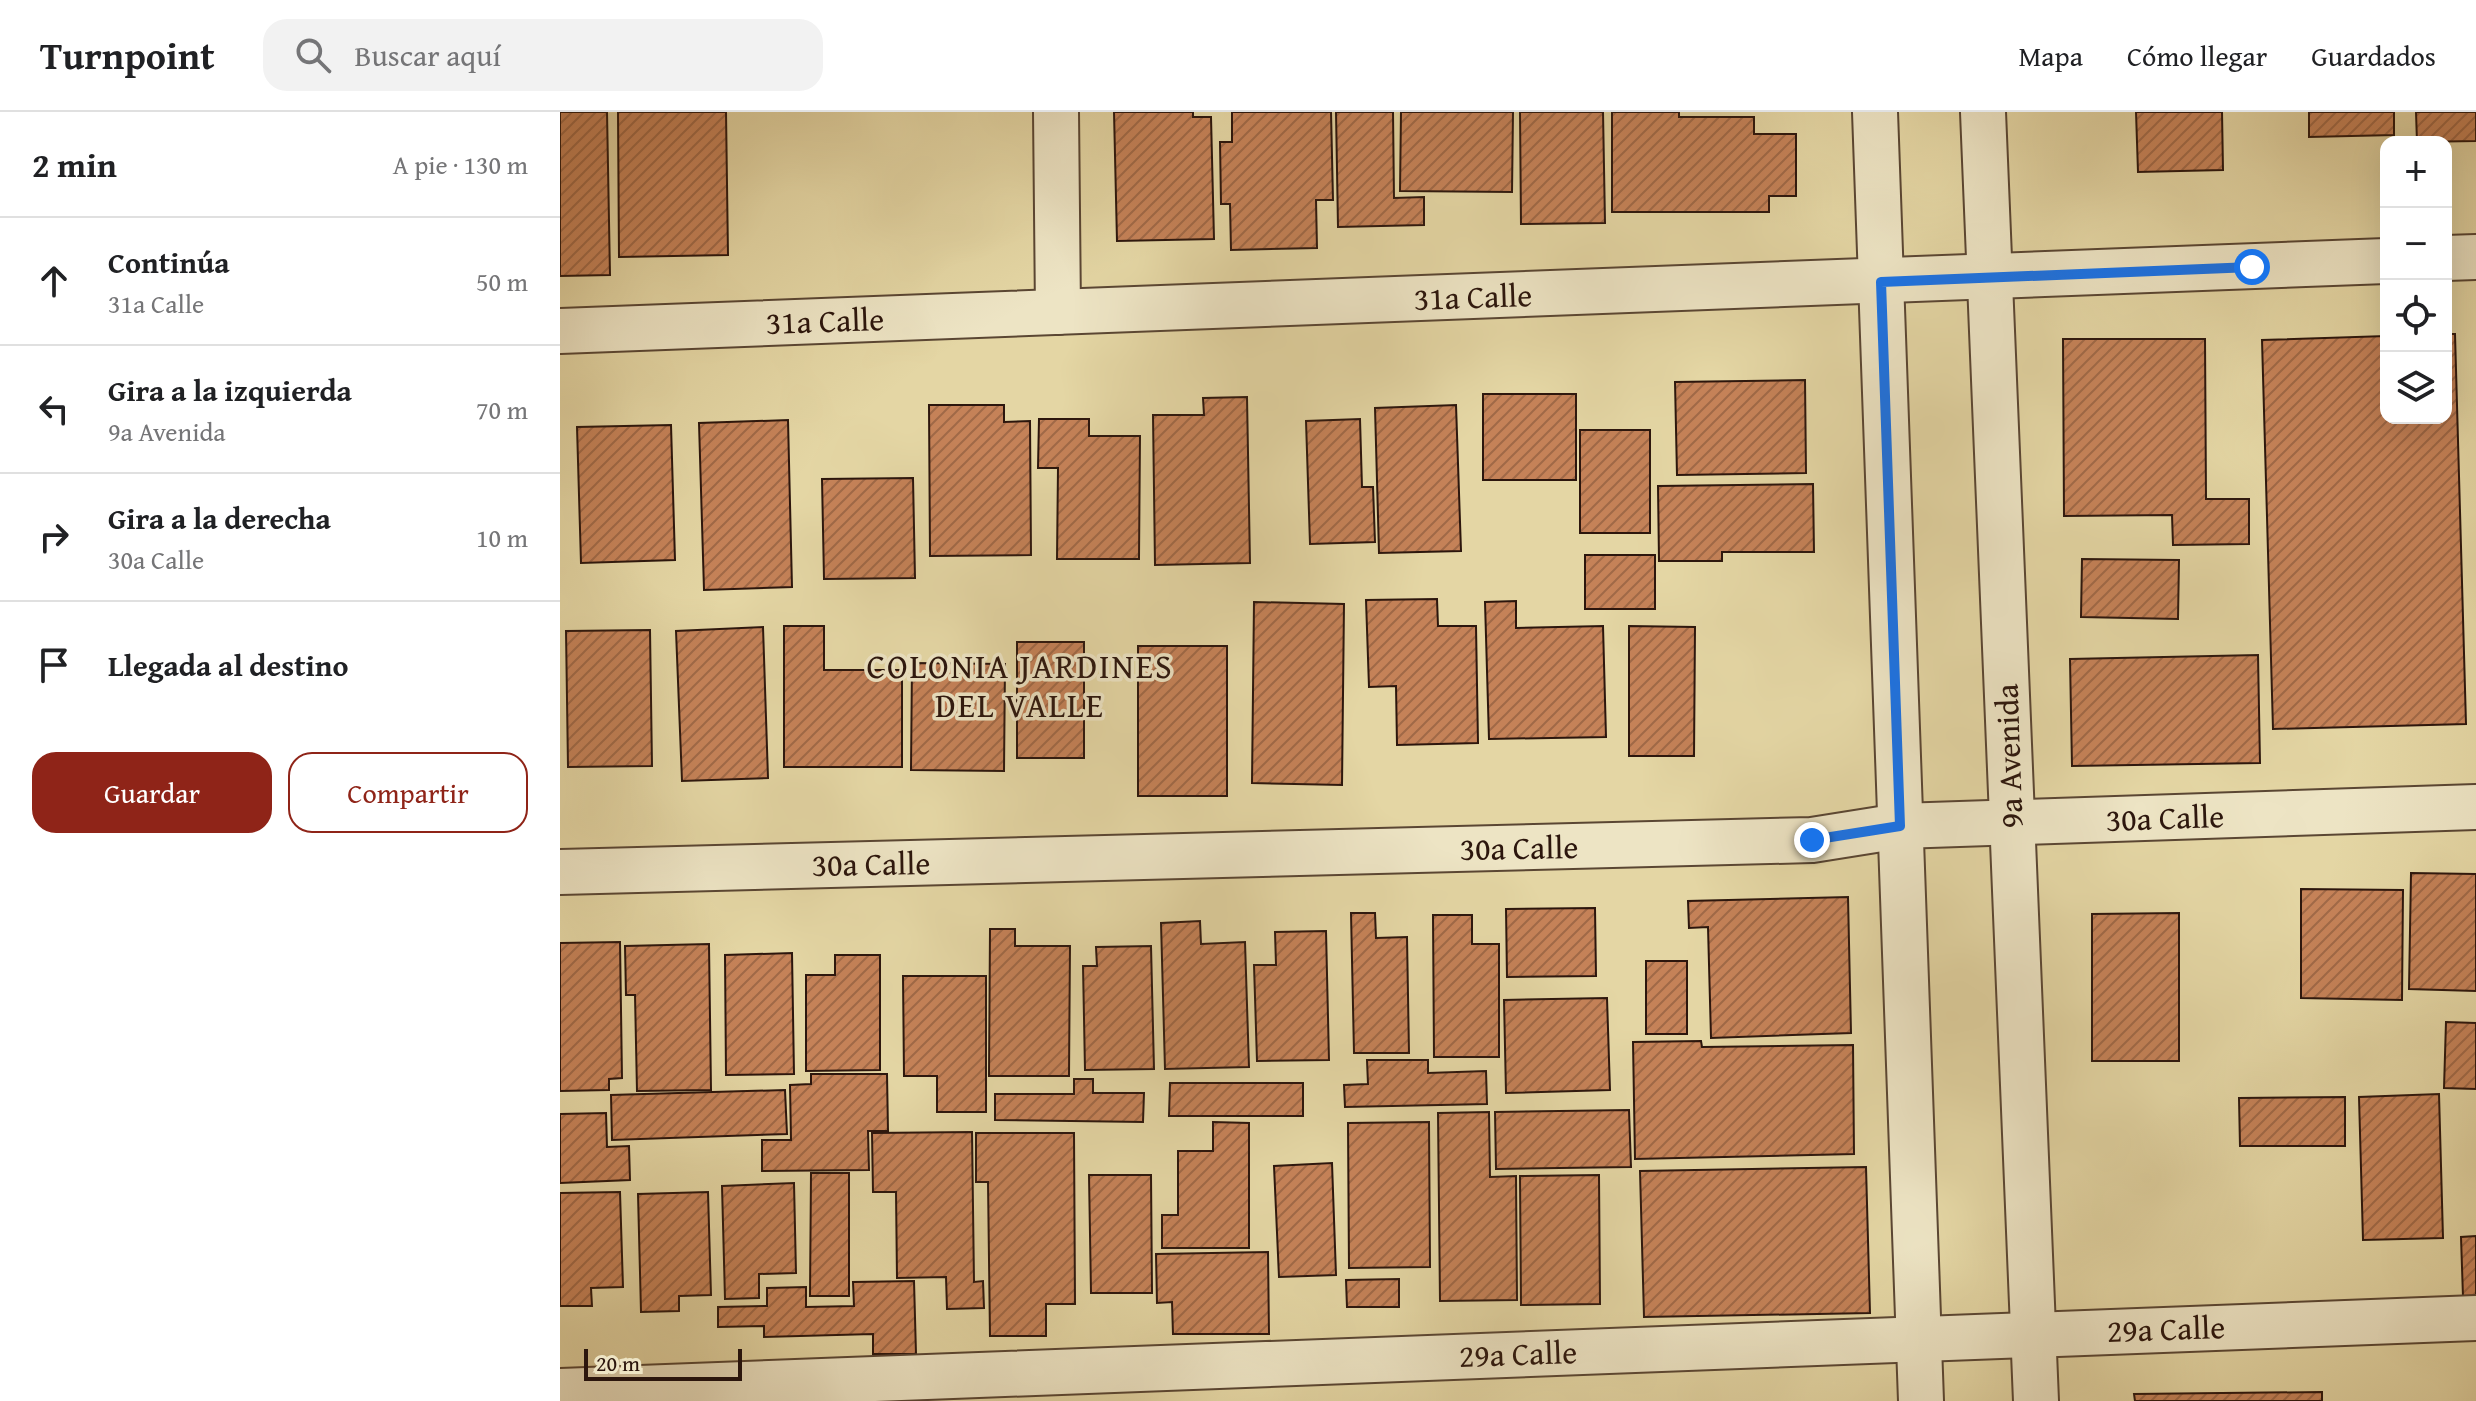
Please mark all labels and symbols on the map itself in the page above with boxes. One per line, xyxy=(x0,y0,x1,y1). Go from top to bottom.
route start xyxy=(2234,249,2270,285)
street label: 31a Calle xyxy=(1413,271,1533,322)
street label: 31a Calle xyxy=(765,295,885,346)
district label: COLONIA JARDINES DEL VALLE xyxy=(866,641,1174,729)
street label: 9a Avenida xyxy=(1982,683,2035,829)
street label: 30a Calle xyxy=(2105,792,2225,843)
route end xyxy=(1794,822,1830,858)
street label: 30a Calle xyxy=(1459,823,1579,872)
street label: 30a Calle xyxy=(811,839,931,888)
street label: 29a Calle xyxy=(2106,1303,2226,1354)
street label: 29a Calle xyxy=(1458,1328,1578,1379)
scale bar xyxy=(584,1345,742,1381)

